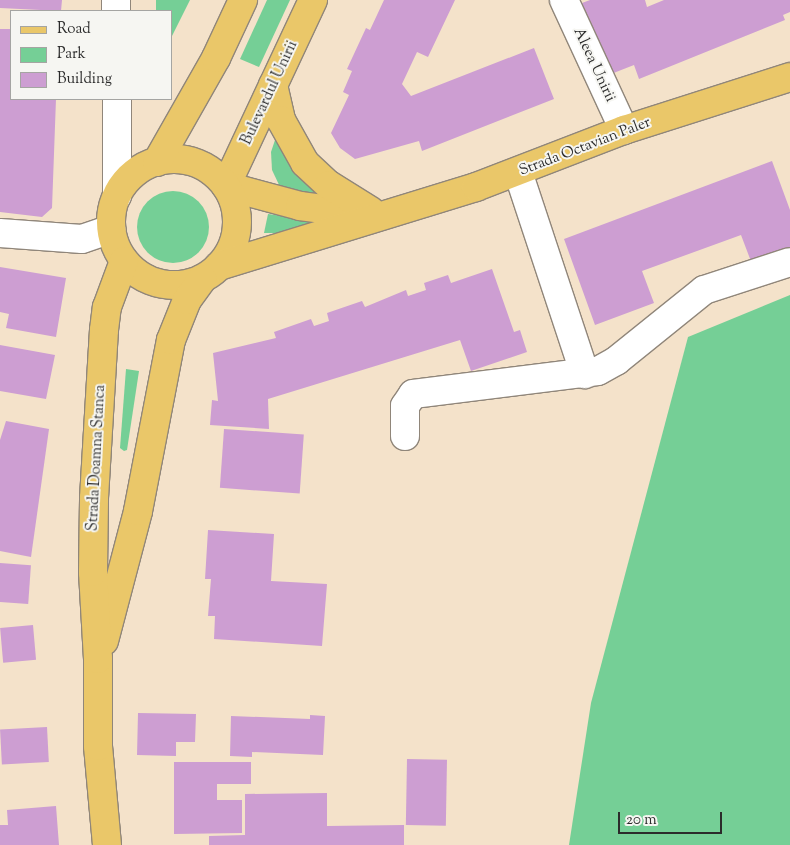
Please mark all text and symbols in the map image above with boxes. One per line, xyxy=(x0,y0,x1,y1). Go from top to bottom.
legend xyxy=(10,10,172,100)
text: Road xyxy=(57,19,91,40)
street label: Aleea Unirii xyxy=(569,25,619,105)
street label: Bulevardul Unirii xyxy=(238,38,302,148)
text: Park xyxy=(57,44,86,65)
text: Building xyxy=(57,69,112,90)
street label: Strada Octavian Paler xyxy=(517,114,653,180)
street label: Strada Doamna Stanca xyxy=(84,384,110,532)
scale bar xyxy=(620,802,724,834)
text: 20 m xyxy=(626,810,657,831)

